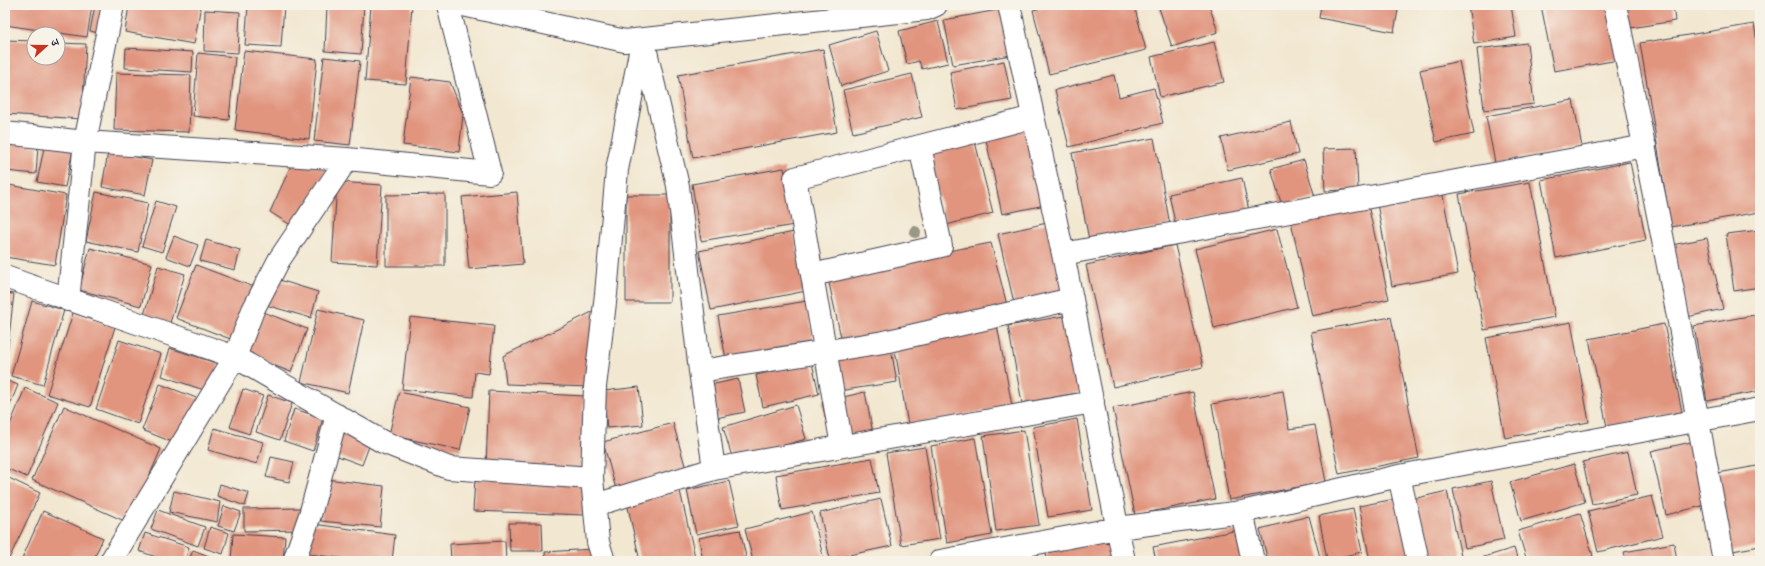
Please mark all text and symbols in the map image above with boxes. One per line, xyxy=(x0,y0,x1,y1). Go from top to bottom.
north arrow xyxy=(26,26,66,66)
text: उ xyxy=(47,37,62,49)

